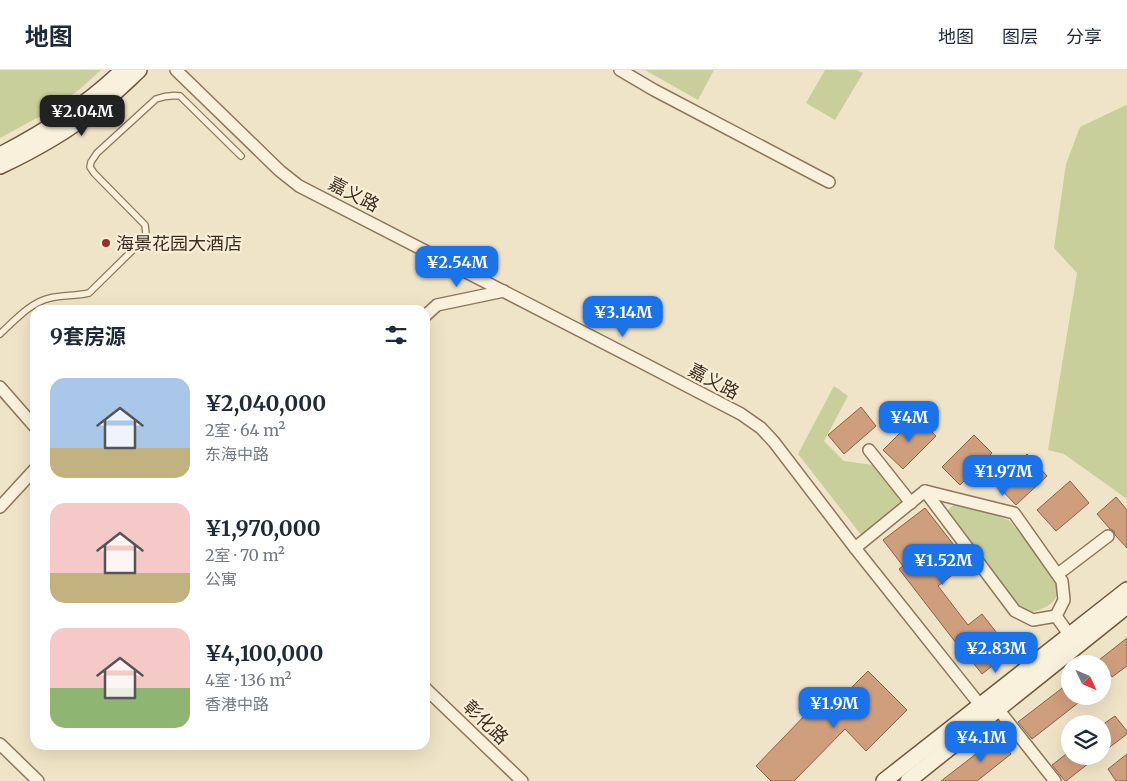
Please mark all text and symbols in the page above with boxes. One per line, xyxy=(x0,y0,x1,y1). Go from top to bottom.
text: 地图 xyxy=(25,21,73,52)
text: 地图 xyxy=(938,25,974,48)
text: 图层 xyxy=(1002,25,1038,48)
text: 分享 xyxy=(1066,25,1102,48)
pin: ¥2.04M xyxy=(41,94,123,137)
text: ¥2.04M xyxy=(51,101,113,121)
street label: 嘉义路 xyxy=(325,171,383,217)
place label: 海景花园大酒店 xyxy=(116,232,242,255)
marker: 海景花园大酒店 xyxy=(100,237,112,249)
pin: ¥2.54M xyxy=(416,246,498,288)
text: ¥2.54M xyxy=(426,252,488,272)
pin: ¥3.14M xyxy=(582,296,664,338)
text: ¥3.14M xyxy=(594,302,652,322)
icon: filters xyxy=(382,321,410,349)
text: 9套房源 xyxy=(50,323,126,350)
street label: 嘉义路 xyxy=(685,358,743,404)
text: ¥2,040,000 xyxy=(205,390,326,417)
icon: home xyxy=(90,398,150,458)
pin: ¥4M xyxy=(885,400,933,443)
text: ¥4M xyxy=(890,407,928,427)
text: 2室 · 64 m² xyxy=(205,420,285,440)
text: 东海中路 xyxy=(205,444,269,464)
pin: ¥1.97M xyxy=(962,454,1044,497)
text: ¥1.97M xyxy=(974,461,1032,481)
text: ¥1,970,000 xyxy=(205,515,321,542)
icon: home xyxy=(90,523,150,583)
pin: ¥1.52M xyxy=(902,544,984,586)
text: 2室 · 70 m² xyxy=(205,545,285,565)
text: ¥1.52M xyxy=(914,550,972,570)
text: 公寓 xyxy=(205,569,237,589)
pin: ¥2.83M xyxy=(955,632,1037,674)
text: ¥2.83M xyxy=(966,638,1026,658)
text: ¥4,100,000 xyxy=(205,640,323,667)
icon: home xyxy=(90,648,150,708)
north arrow xyxy=(1061,655,1111,705)
map controls xyxy=(1061,655,1111,765)
text: 4室 · 136 m² xyxy=(205,670,291,690)
pin: ¥1.9M xyxy=(799,686,869,729)
text: ¥1.9M xyxy=(810,693,858,713)
text: 香港中路 xyxy=(205,694,269,714)
street label: 彰化路 xyxy=(459,695,513,749)
button: layers xyxy=(1061,715,1111,765)
pin: ¥4.1M xyxy=(946,720,1016,763)
text: ¥4.1M xyxy=(956,727,1006,747)

